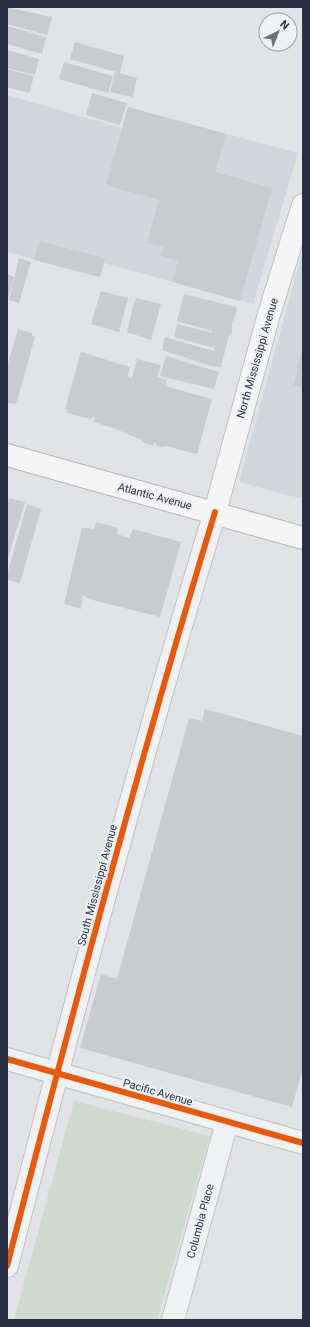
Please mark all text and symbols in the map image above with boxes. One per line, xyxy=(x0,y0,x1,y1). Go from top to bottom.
north arrow xyxy=(258,12,298,52)
text: N xyxy=(277,18,292,33)
street label: North Mississippi Avenue xyxy=(234,296,281,420)
street label: Atlantic Avenue xyxy=(116,480,193,513)
street label: South Mississippi Avenue xyxy=(75,823,120,947)
street label: Pacific Avenue xyxy=(122,1076,194,1109)
street label: Columbia Place xyxy=(184,1182,217,1260)

